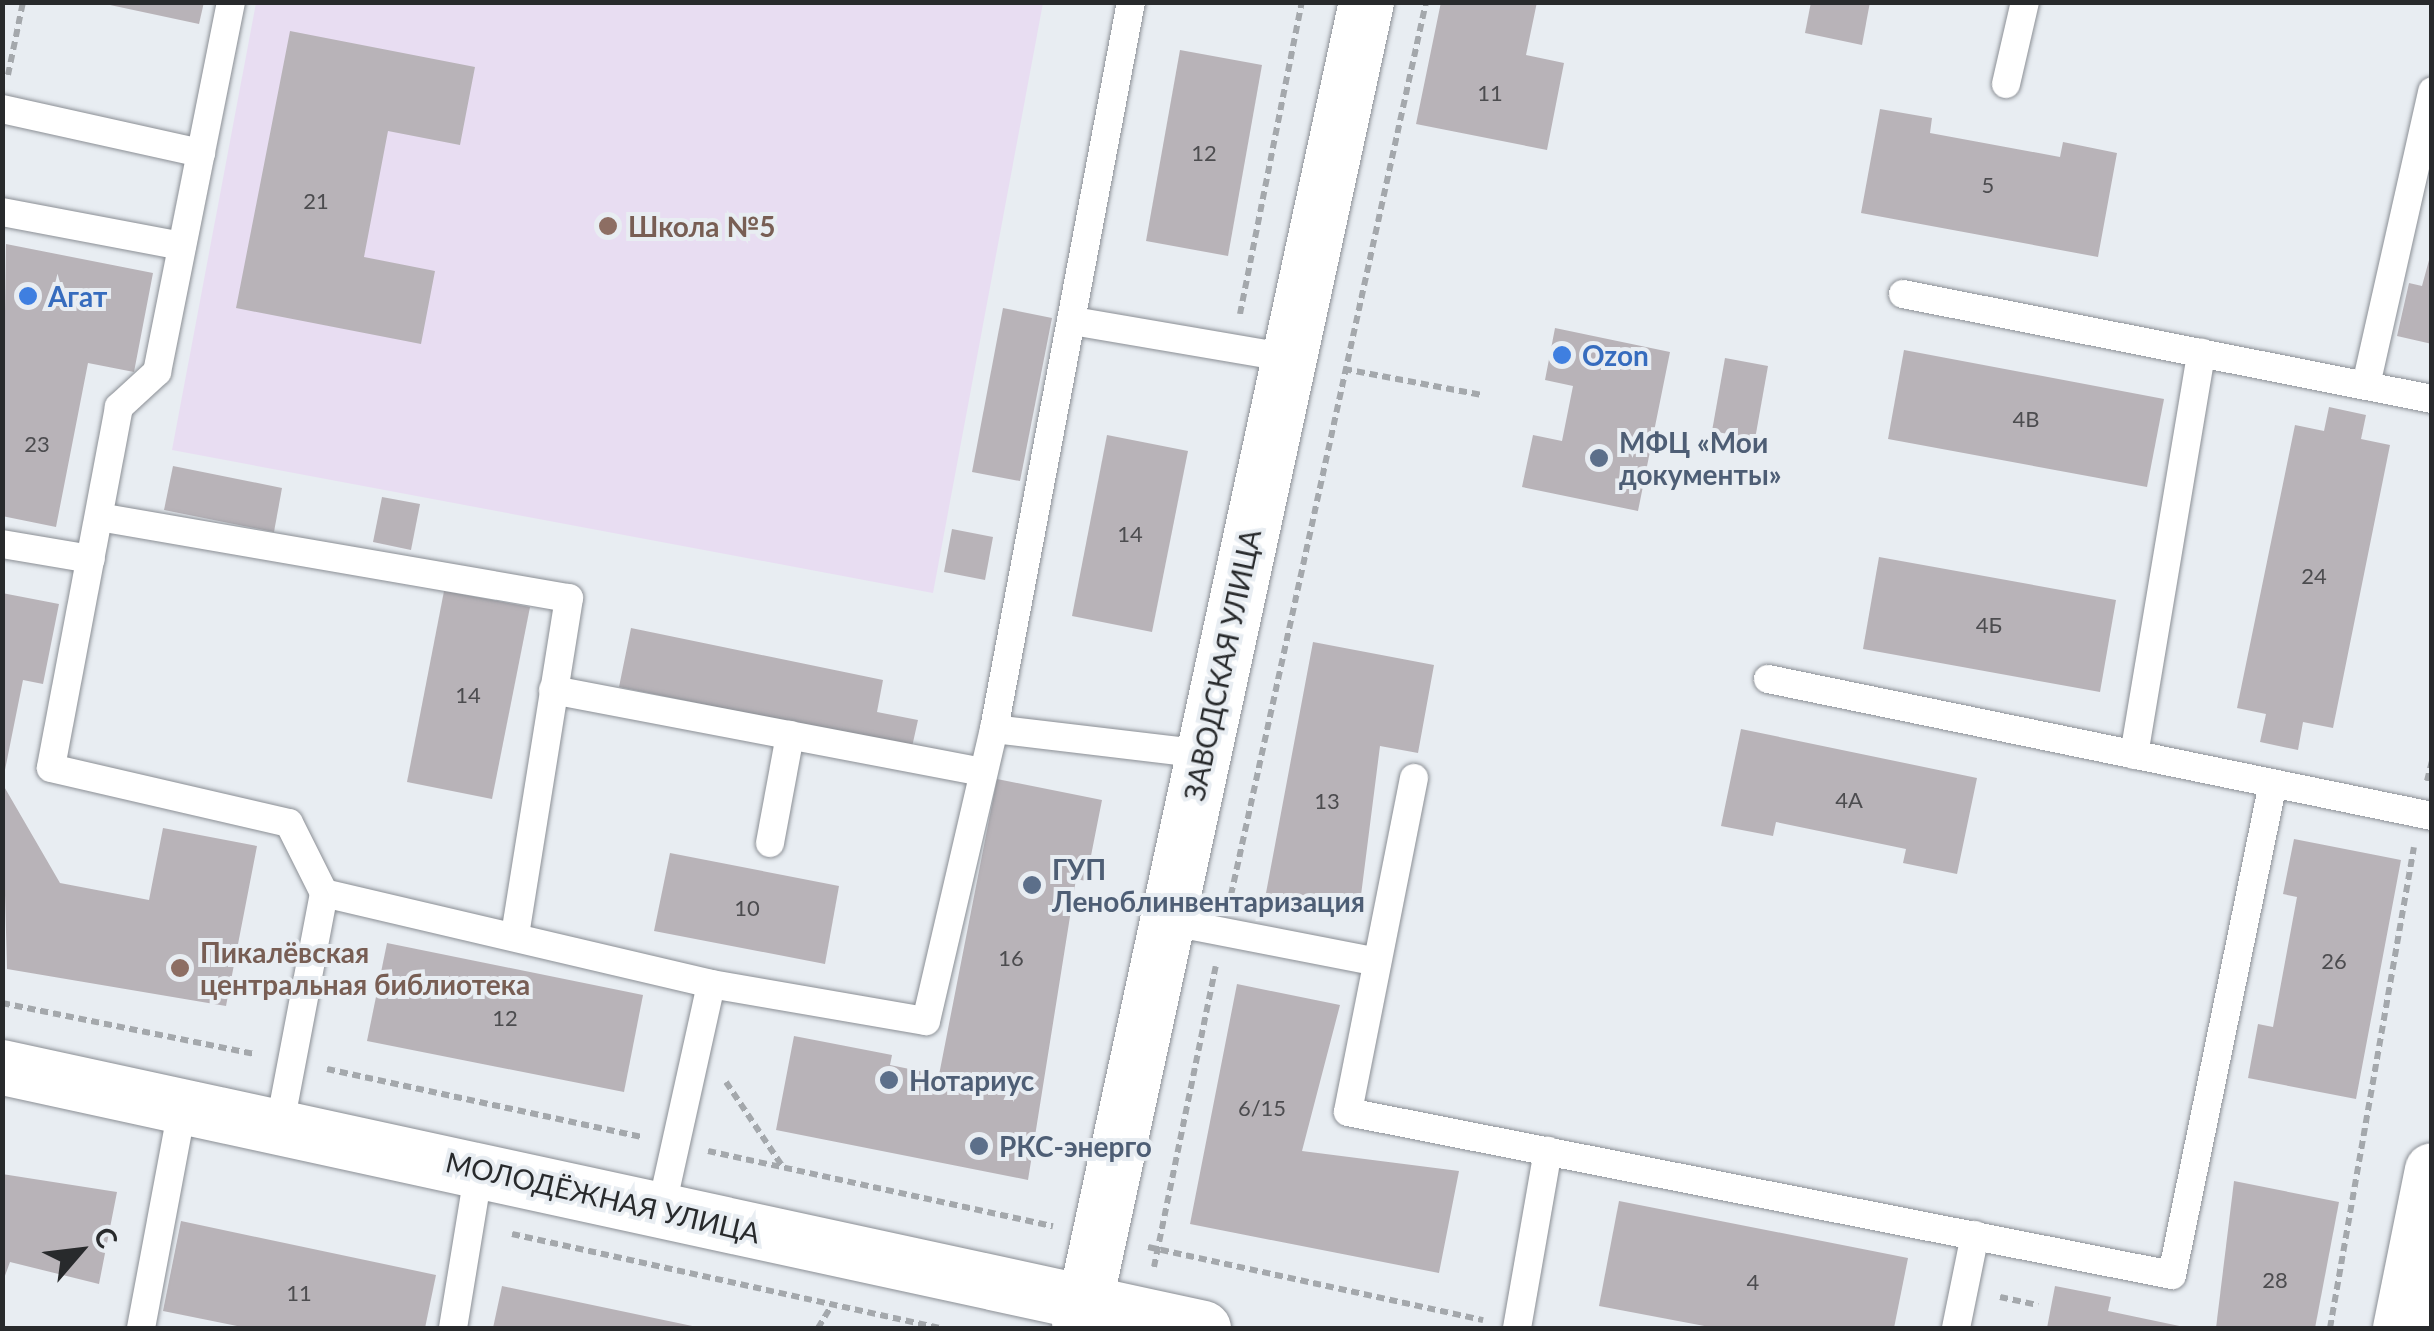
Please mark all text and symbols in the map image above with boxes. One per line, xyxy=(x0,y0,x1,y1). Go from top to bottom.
house number: 11 xyxy=(1477,80,1503,106)
house number: 12 xyxy=(1191,140,1217,166)
house number: 5 xyxy=(1982,172,1994,198)
house number: 21 xyxy=(303,188,329,214)
place label: Школа №5 xyxy=(628,209,776,243)
marker: Школа №5 xyxy=(597,215,619,237)
place label: Агат xyxy=(48,279,107,313)
marker: Агат xyxy=(17,285,39,307)
place label: Ozon xyxy=(1582,338,1649,372)
marker: Ozon xyxy=(1551,344,1573,366)
house number: 4В xyxy=(2013,406,2039,432)
place label: МФЦ «Мои документы» xyxy=(1619,425,1781,491)
house number: 23 xyxy=(24,431,50,457)
marker: МФЦ «Мои документы» xyxy=(1588,447,1610,469)
house number: 14 xyxy=(1117,521,1143,547)
street label: ЗАВОДСКАЯ УЛИЦА xyxy=(1177,526,1267,804)
house number: 24 xyxy=(2301,563,2327,589)
house number: 4Б xyxy=(1976,612,2002,638)
house number: 14 xyxy=(455,682,481,708)
house number: 4А xyxy=(1835,787,1863,813)
house number: 13 xyxy=(1314,788,1340,814)
place label: ГУП Леноблинвентаризация xyxy=(1052,852,1365,918)
marker: ГУП Леноблинвентаризация xyxy=(1021,874,1043,896)
house number: 10 xyxy=(734,895,760,921)
place label: Пикалёвская центральная библиотека xyxy=(200,935,530,1001)
house number: 16 xyxy=(998,945,1024,971)
house number: 26 xyxy=(2321,948,2347,974)
marker: Пикалёвская центральная библиотека xyxy=(169,957,191,979)
house number: 12 xyxy=(492,1005,518,1031)
place label: Нотариус xyxy=(909,1063,1034,1097)
marker: Нотариус xyxy=(878,1069,900,1091)
house number: 6/15 xyxy=(1238,1095,1286,1121)
place label: РКС-энерго xyxy=(999,1129,1152,1163)
marker: РКС-энерго xyxy=(968,1135,990,1157)
street label: МОЛОДЁЖНАЯ УЛИЦА xyxy=(443,1144,763,1250)
north arrow xyxy=(30,1201,130,1301)
text: С xyxy=(87,1221,126,1253)
house number: 28 xyxy=(2262,1267,2288,1293)
house number: 4 xyxy=(1747,1269,1759,1295)
house number: 11 xyxy=(286,1280,312,1306)

